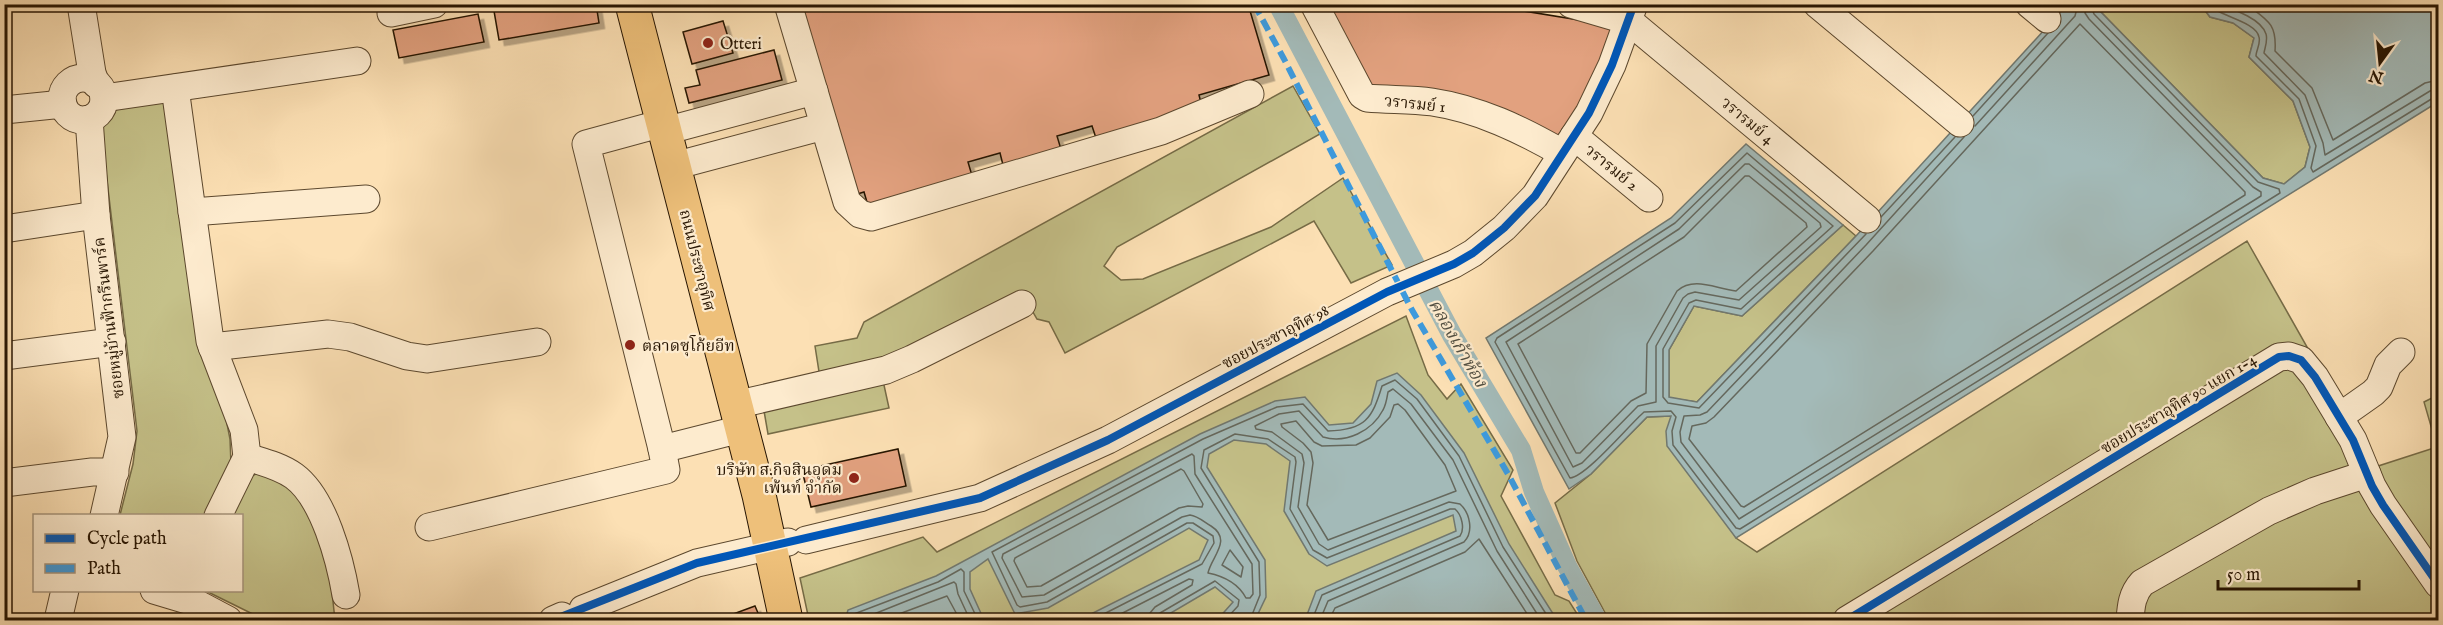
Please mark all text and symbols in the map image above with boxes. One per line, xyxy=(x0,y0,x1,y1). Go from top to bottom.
north arrow xyxy=(2350,33,2410,93)
place label: Otteri xyxy=(720,35,762,55)
marker: Otteri xyxy=(701,36,715,50)
text: N xyxy=(2367,64,2387,87)
street label: วรารมย์ 1 xyxy=(1383,91,1447,118)
street label: วรารมย์ 4 xyxy=(1716,93,1778,150)
street label: วรารมย์ 2 xyxy=(1580,140,1642,196)
street label: ถนนประชาอุทิศ xyxy=(674,208,718,313)
street label: ซอยหมู่บ้านฟ้ากรีนพาร์ค xyxy=(89,236,130,400)
water label: คลองเก้าห้อง xyxy=(1422,295,1492,393)
street label: ซอยประชาอุทิศ 98 xyxy=(1219,301,1333,374)
place label: ตลาดซุโก้ยอีท xyxy=(642,335,735,357)
marker: ตลาดซุโก้ยอีท xyxy=(623,338,637,352)
street label: ซอยประชาอุทิศ 90 แยก 1-4 xyxy=(2098,350,2261,459)
place label: บริษัท ส.กิจสินอุดม เพ้นท์ จำกัด xyxy=(717,461,842,499)
marker: บริษัท ส.กิจสินอุดม เพ้นท์ จำกัด xyxy=(847,471,861,485)
legend xyxy=(33,514,243,592)
text: Cycle path xyxy=(87,528,167,551)
scale bar xyxy=(2218,553,2359,591)
text: Path xyxy=(87,558,121,581)
text: 50 m xyxy=(2227,564,2260,587)

